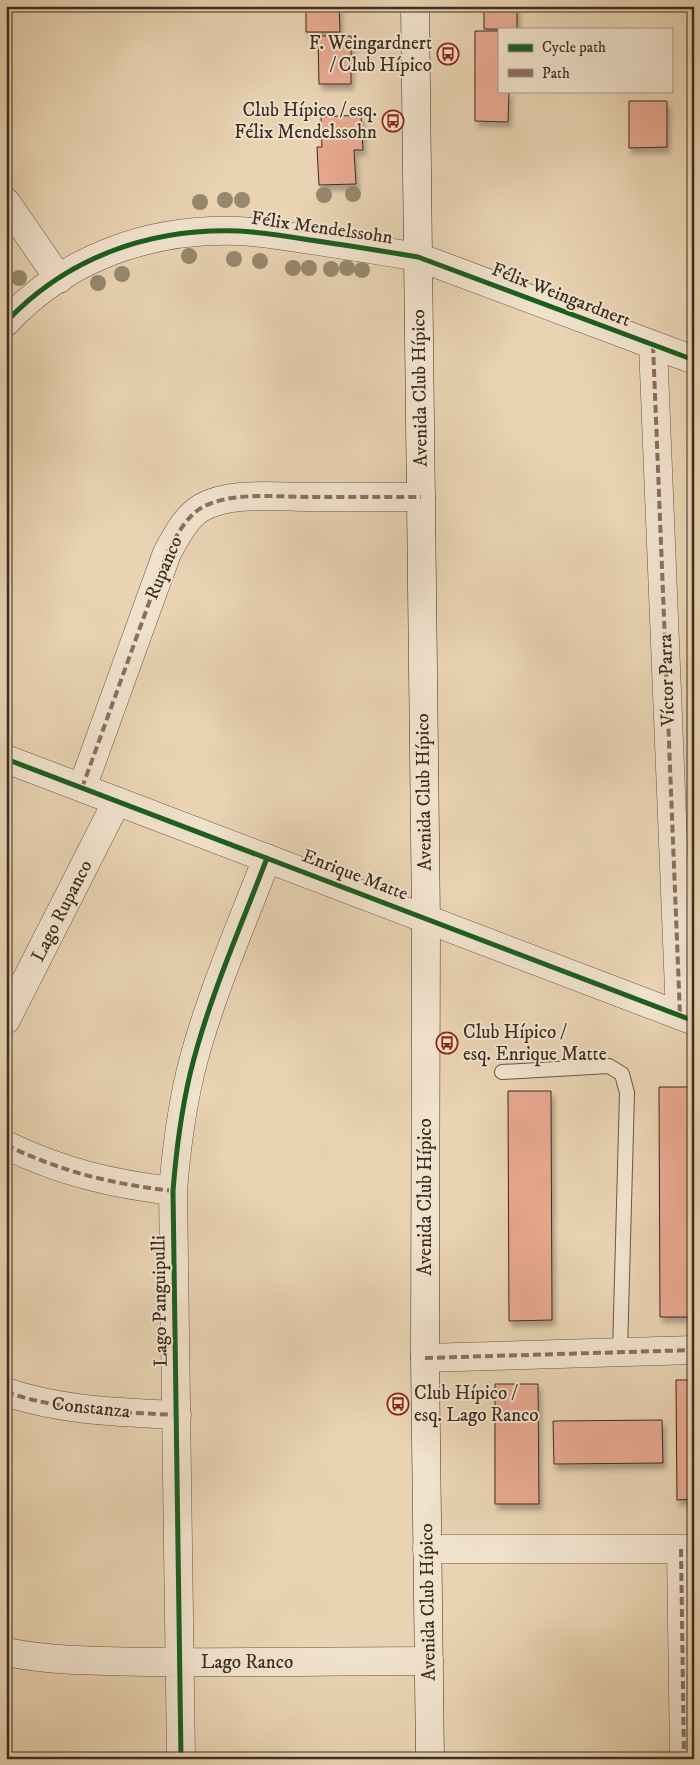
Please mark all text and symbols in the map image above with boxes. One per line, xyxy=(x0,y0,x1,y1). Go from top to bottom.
legend xyxy=(498,28,672,92)
place label: F. Weingardnert / Club Hípico xyxy=(309,32,432,77)
text: Cycle path xyxy=(542,38,606,57)
bus stop icon: F. Weingardnert / Club Hípico xyxy=(436,42,460,66)
text: Path xyxy=(542,64,570,83)
place label: Club Hípico / esq. Félix Mendelssohn xyxy=(234,99,377,144)
bus stop icon: Club Hípico / esq. Félix Mendelssohn xyxy=(381,109,405,133)
street label: Félix Mendelssohn xyxy=(250,207,394,249)
street label: Félix Weingardnert xyxy=(488,258,634,332)
street label: Avenida Club Hípico xyxy=(407,309,433,467)
street label: Rupanco xyxy=(140,533,188,603)
street label: Víctor Parra xyxy=(654,633,680,728)
street label: Avenida Club Hípico xyxy=(411,713,437,871)
street label: Enrique Matte xyxy=(299,844,411,907)
street label: Lago Rupanco xyxy=(27,856,97,966)
place label: Club Hípico / esq. Enrique Matte xyxy=(463,1021,607,1067)
bus stop icon: Club Hípico / esq. Enrique Matte xyxy=(435,1031,459,1055)
street label: Avenida Club Hípico xyxy=(414,1118,437,1276)
street label: Lago Panguipulli xyxy=(147,1235,173,1367)
place label: Club Hípico / esq. Lago Ranco xyxy=(414,1382,539,1428)
street label: Constanza xyxy=(51,1392,131,1424)
bus stop icon: Club Hípico / esq. Lago Ranco xyxy=(386,1392,410,1416)
street label: Avenida Club Hípico xyxy=(415,1523,441,1681)
street label: Lago Ranco xyxy=(201,1651,293,1674)

